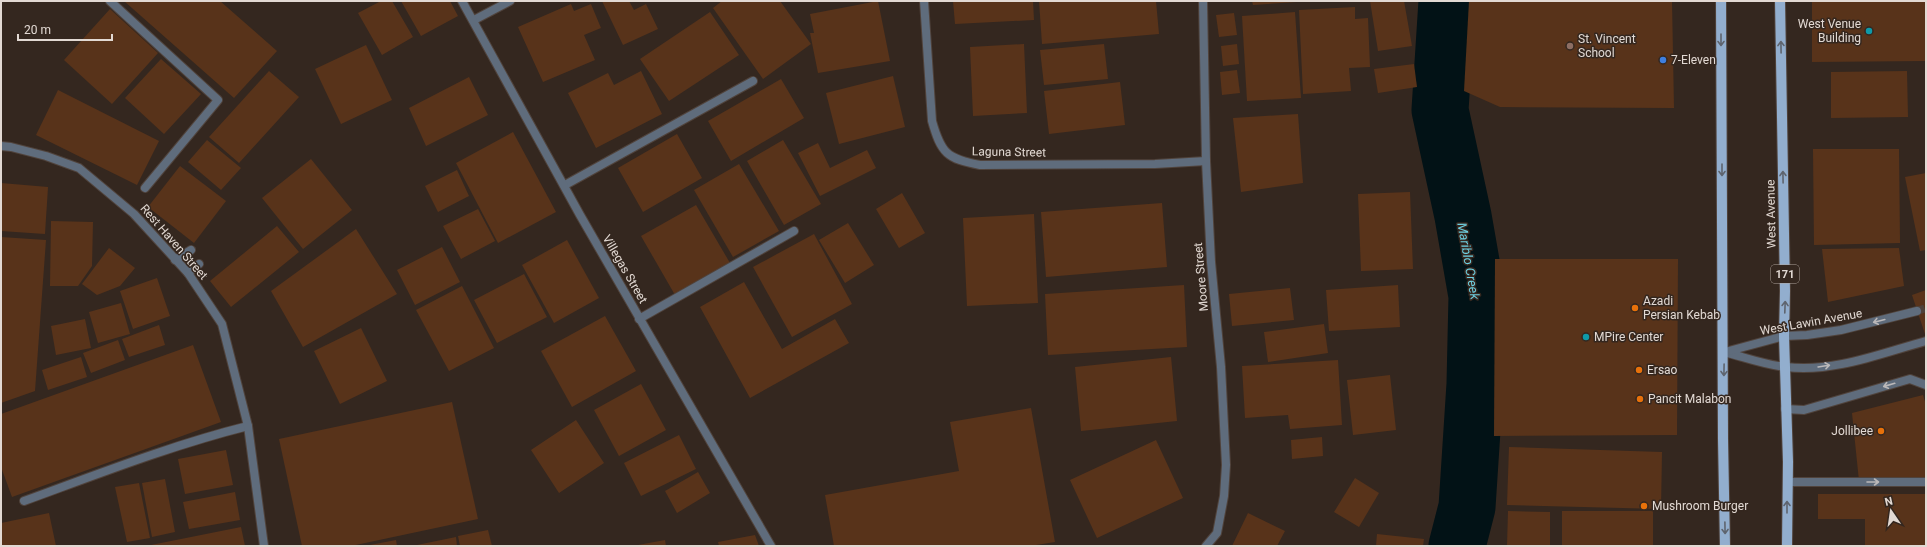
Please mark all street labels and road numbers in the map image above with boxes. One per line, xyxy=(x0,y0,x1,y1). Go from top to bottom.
street label: Laguna Street xyxy=(972,144,1046,160)
street label: West Avenue xyxy=(1763,179,1779,249)
street label: Rest Haven Street xyxy=(137,201,211,283)
street label: Villegas Street xyxy=(600,232,650,306)
street label: Moore Street xyxy=(1191,242,1211,312)
road number: 171 xyxy=(1771,265,1799,283)
street label: West Lawin Avenue xyxy=(1759,306,1863,338)

